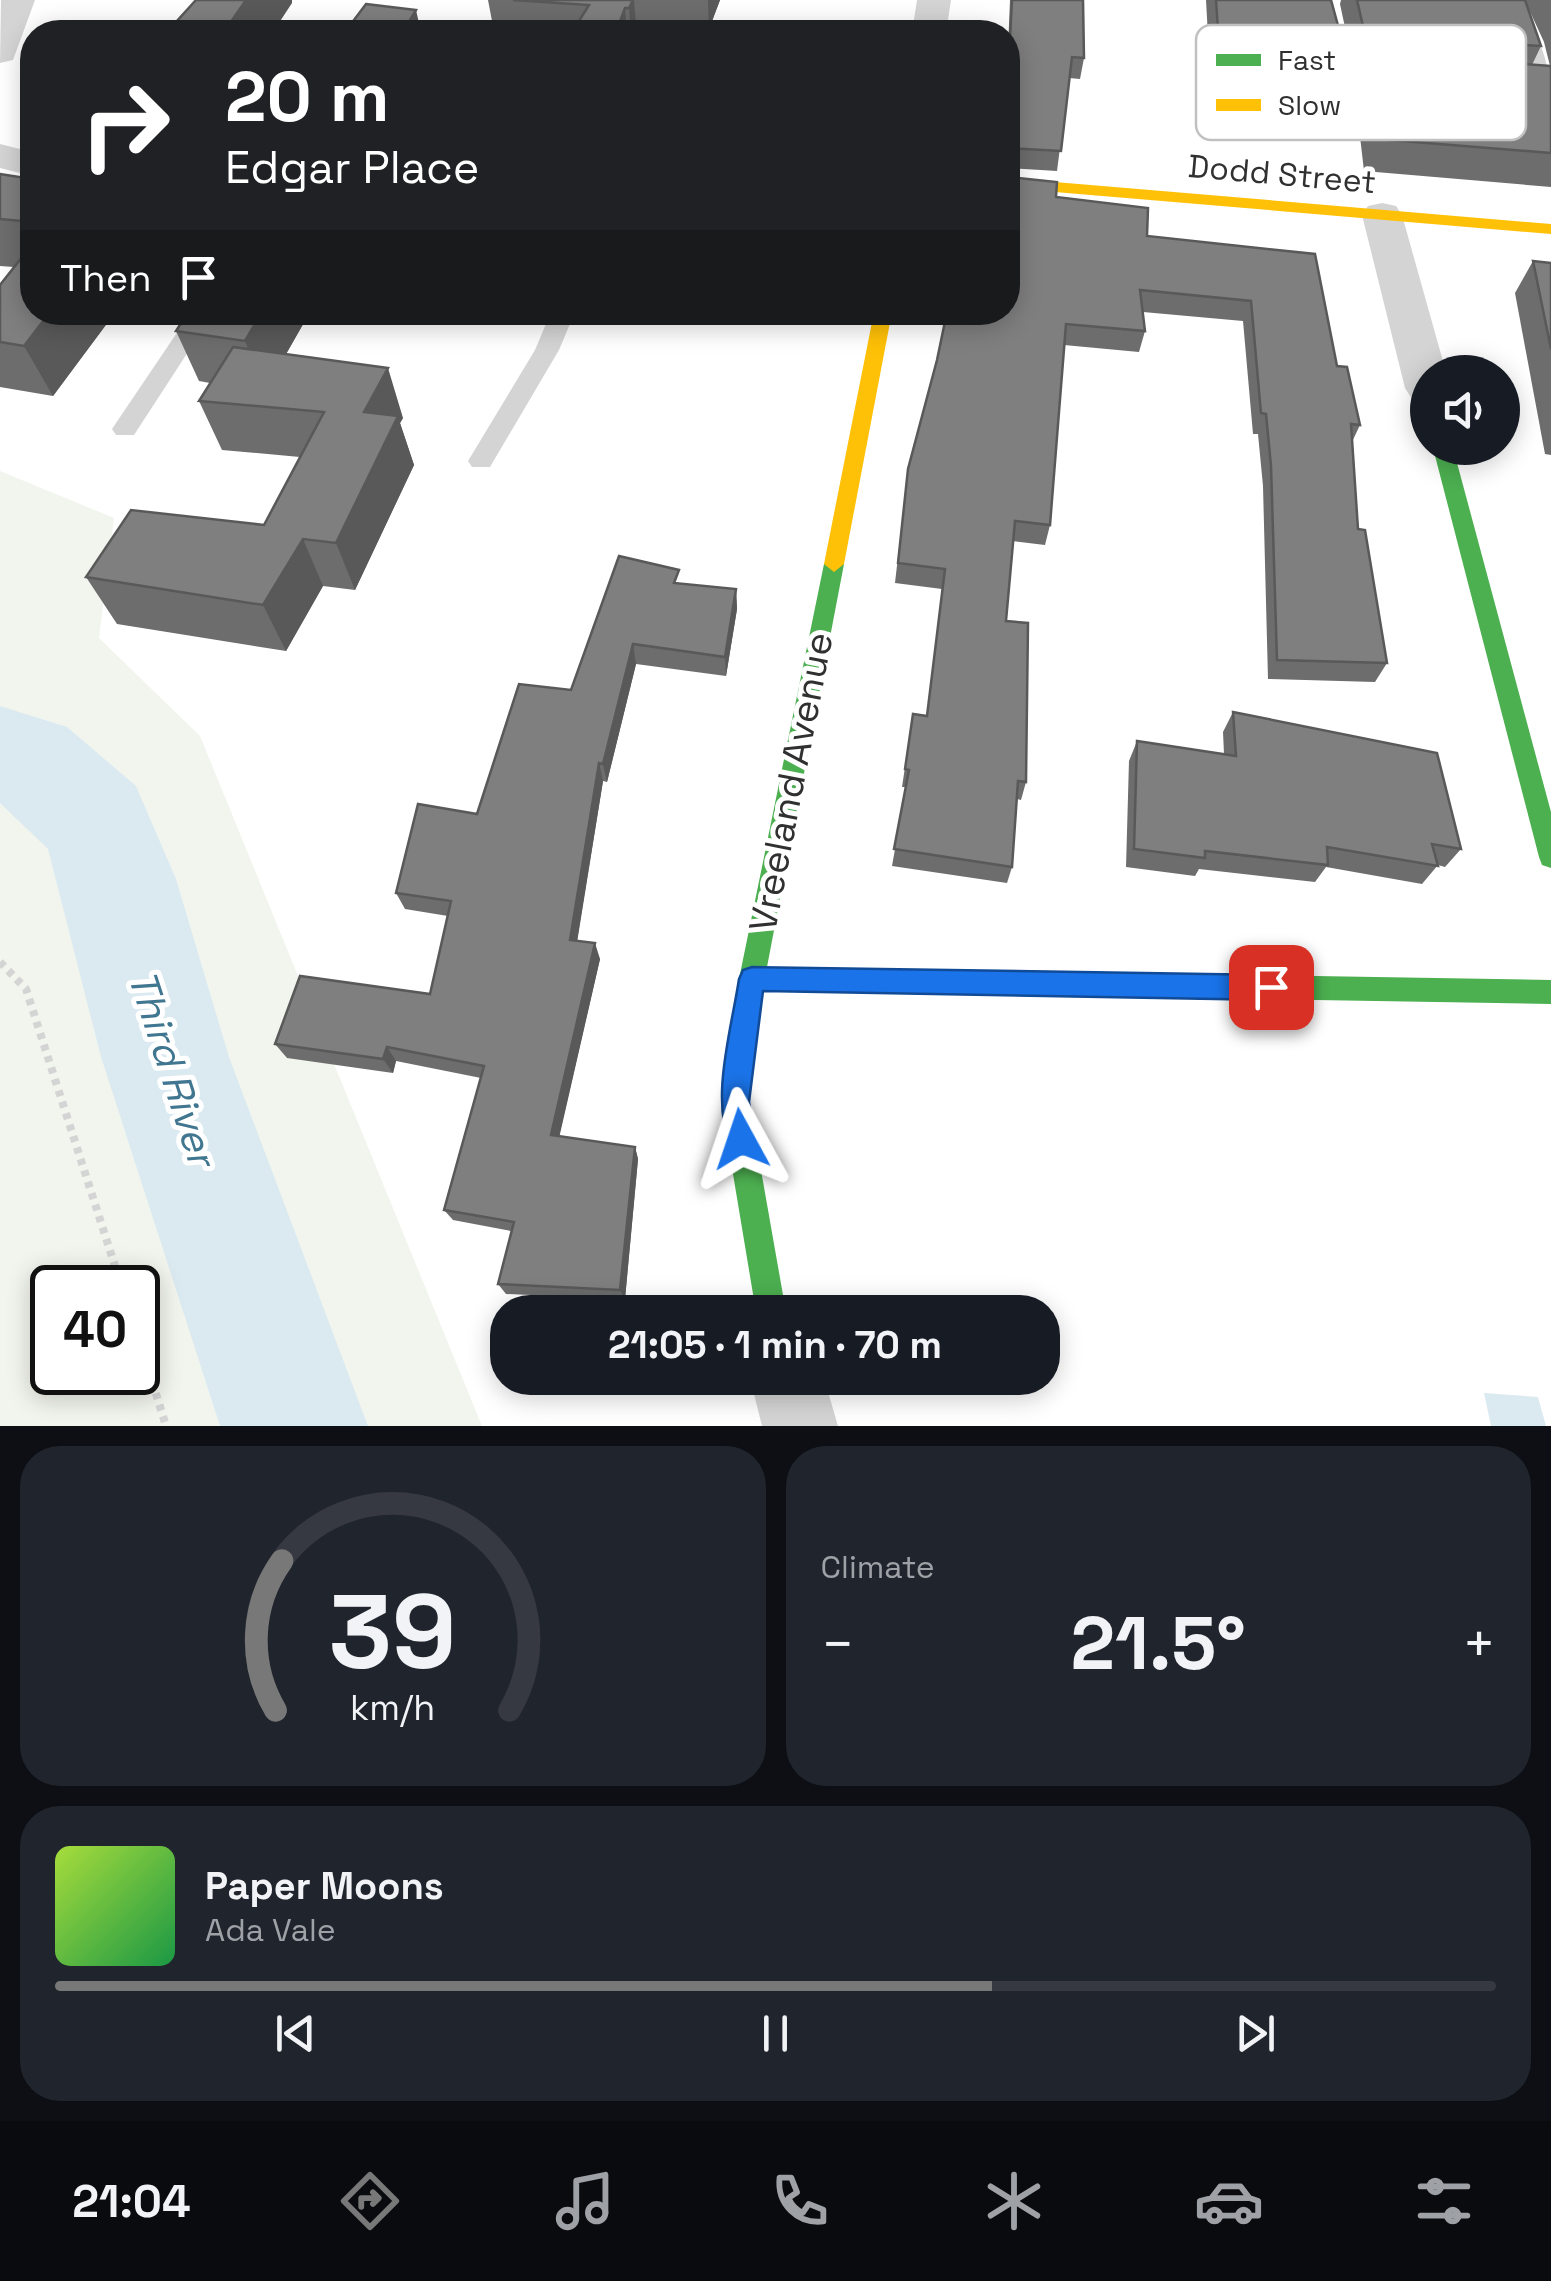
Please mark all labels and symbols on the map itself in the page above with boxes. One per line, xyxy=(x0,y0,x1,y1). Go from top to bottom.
legend xyxy=(1196,25,1526,140)
text: Fast xyxy=(1278,42,1336,78)
text: Slow xyxy=(1278,87,1341,123)
street label: Dodd Street xyxy=(1187,146,1377,202)
street label: Vreeland Avenue xyxy=(738,628,844,936)
pin xyxy=(1229,945,1314,1030)
water label: Third River xyxy=(116,964,229,1176)
position arrow xyxy=(689,1087,793,1191)
speed limit sign: 40 xyxy=(30,1265,160,1395)

